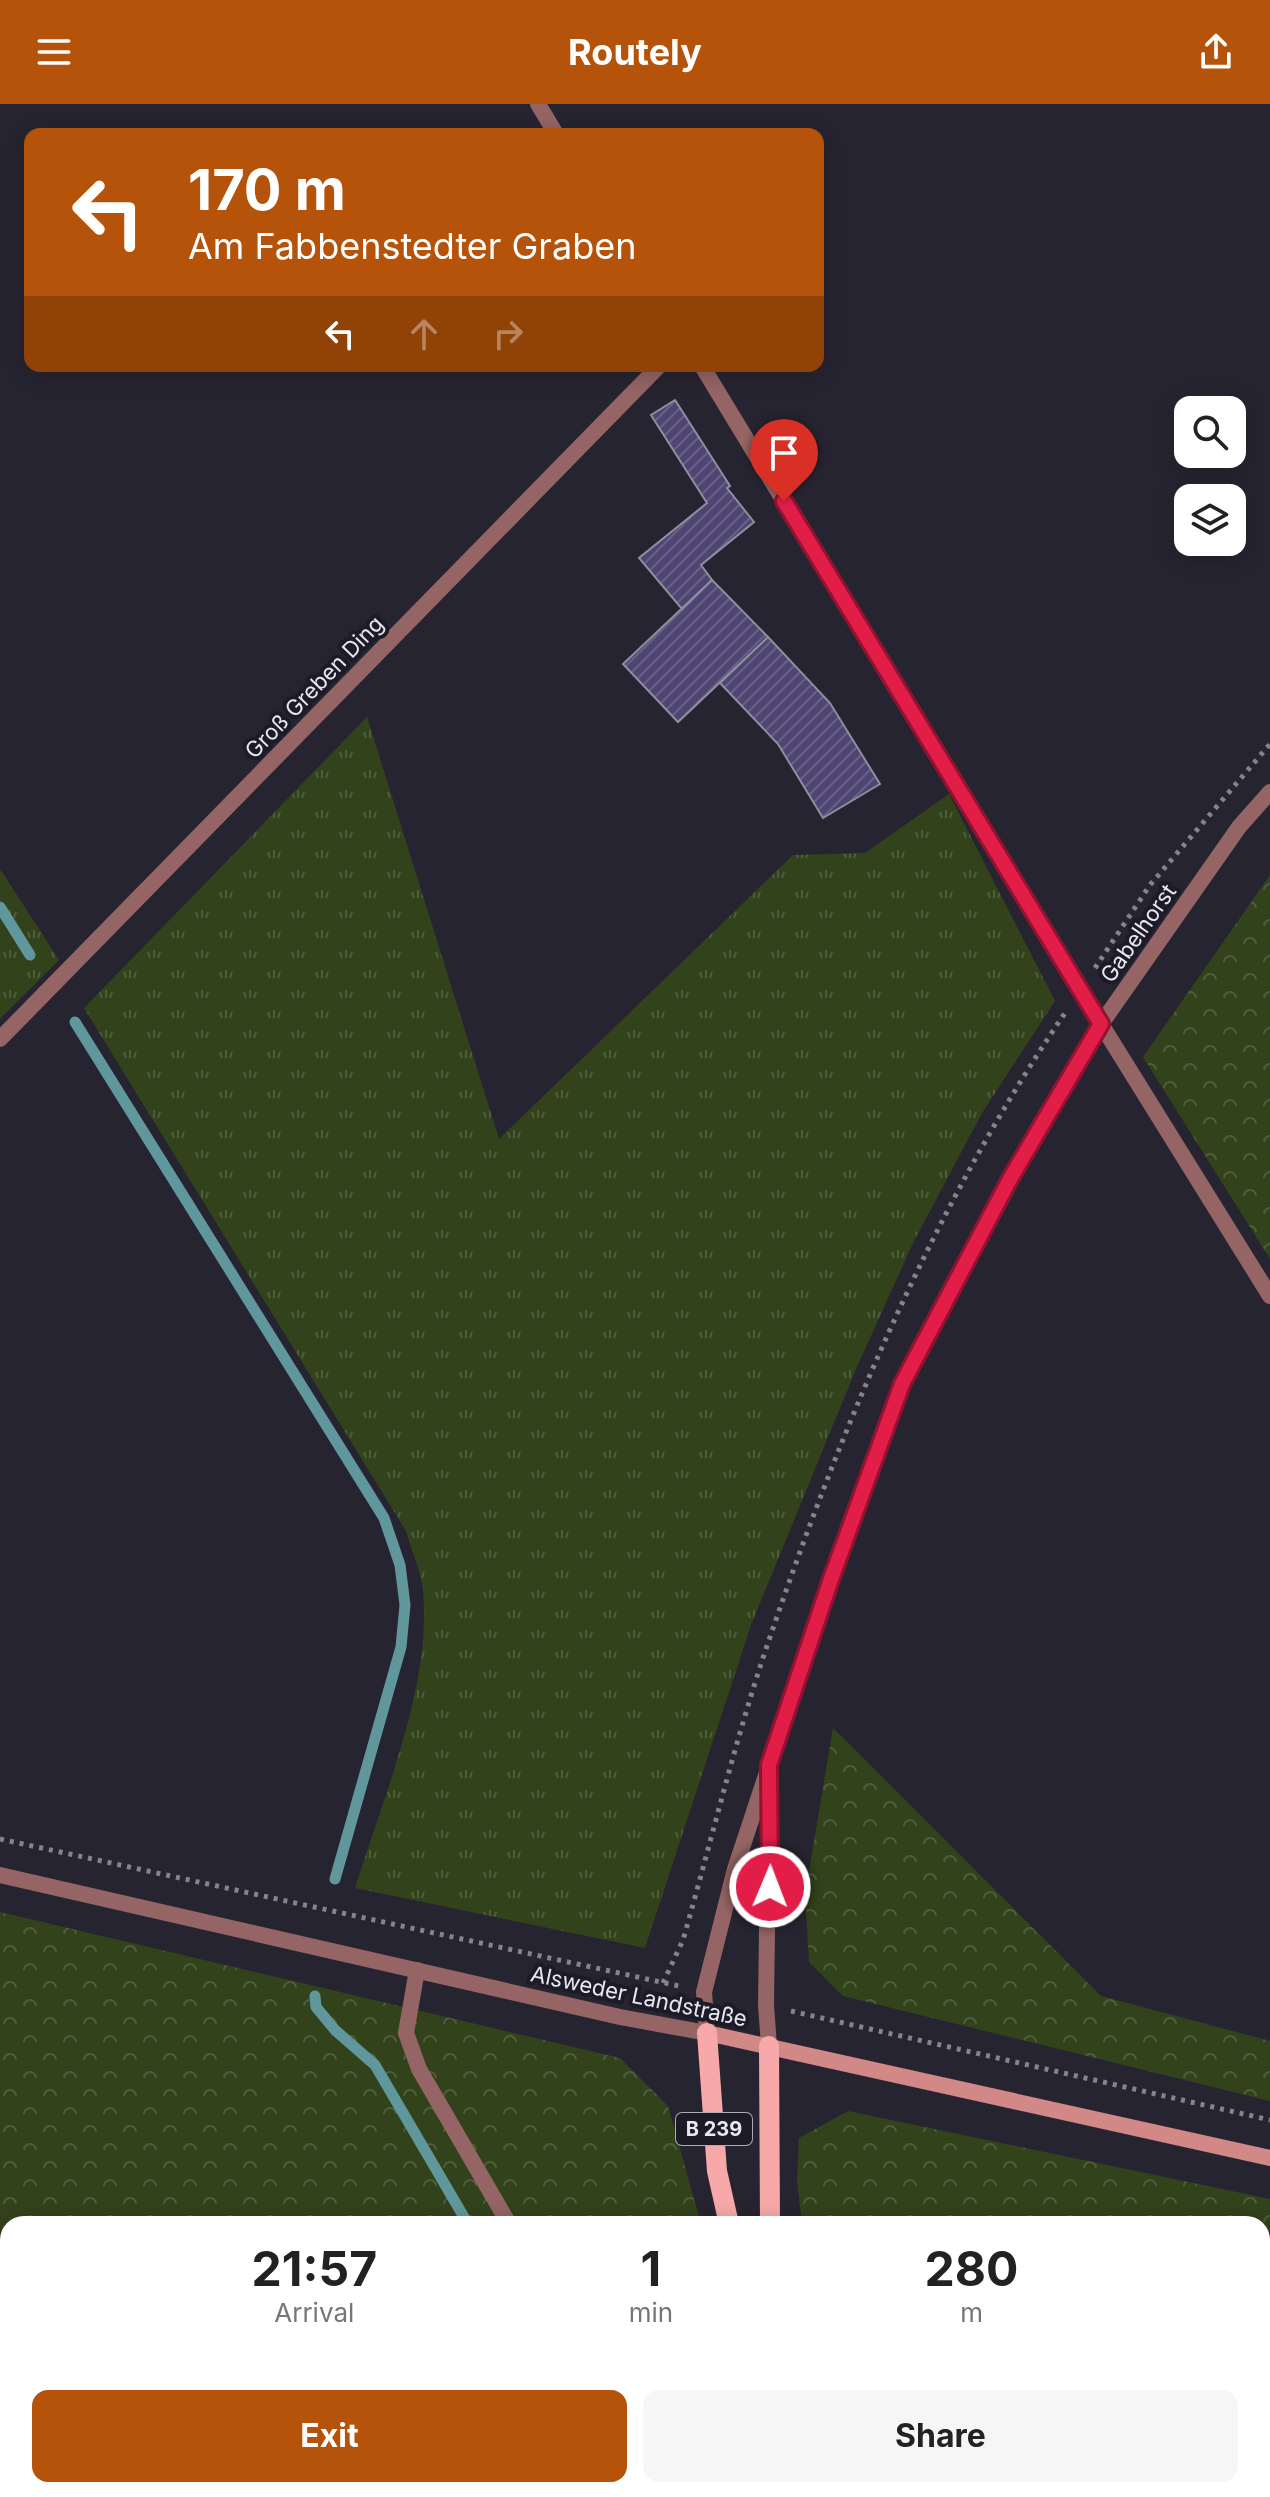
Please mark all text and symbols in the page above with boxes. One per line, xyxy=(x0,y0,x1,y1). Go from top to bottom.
icon: menu xyxy=(32,30,76,74)
text: Routely xyxy=(568,30,702,74)
icon: share xyxy=(1194,30,1238,74)
text: 170 m xyxy=(188,156,346,224)
icon: left xyxy=(56,160,160,264)
text: Am Fabbenstedter Graben xyxy=(188,224,636,268)
icon: left xyxy=(318,312,362,356)
icon: ahead xyxy=(402,312,446,356)
icon: right xyxy=(486,312,530,356)
map controls xyxy=(1174,396,1246,556)
button: search xyxy=(1174,396,1246,468)
pin xyxy=(750,419,818,501)
icon: arrive xyxy=(762,431,806,475)
button: layers xyxy=(1174,484,1246,556)
street label: Groß Greben Ding xyxy=(239,610,389,764)
street label: Gabelhorst xyxy=(1095,879,1181,987)
position arrow xyxy=(728,1845,812,1929)
street label: Alsweder Landstraße xyxy=(528,1960,750,2032)
road number: B 239 xyxy=(676,2113,752,2145)
text: 21:57 xyxy=(252,2239,377,2298)
text: 1 xyxy=(640,2239,661,2298)
text: 280 xyxy=(925,2239,1018,2298)
text: Arrival xyxy=(274,2297,354,2328)
text: min xyxy=(629,2297,673,2328)
text: m xyxy=(960,2297,983,2328)
button: Exit xyxy=(32,2390,627,2482)
button: Share xyxy=(643,2390,1238,2482)

